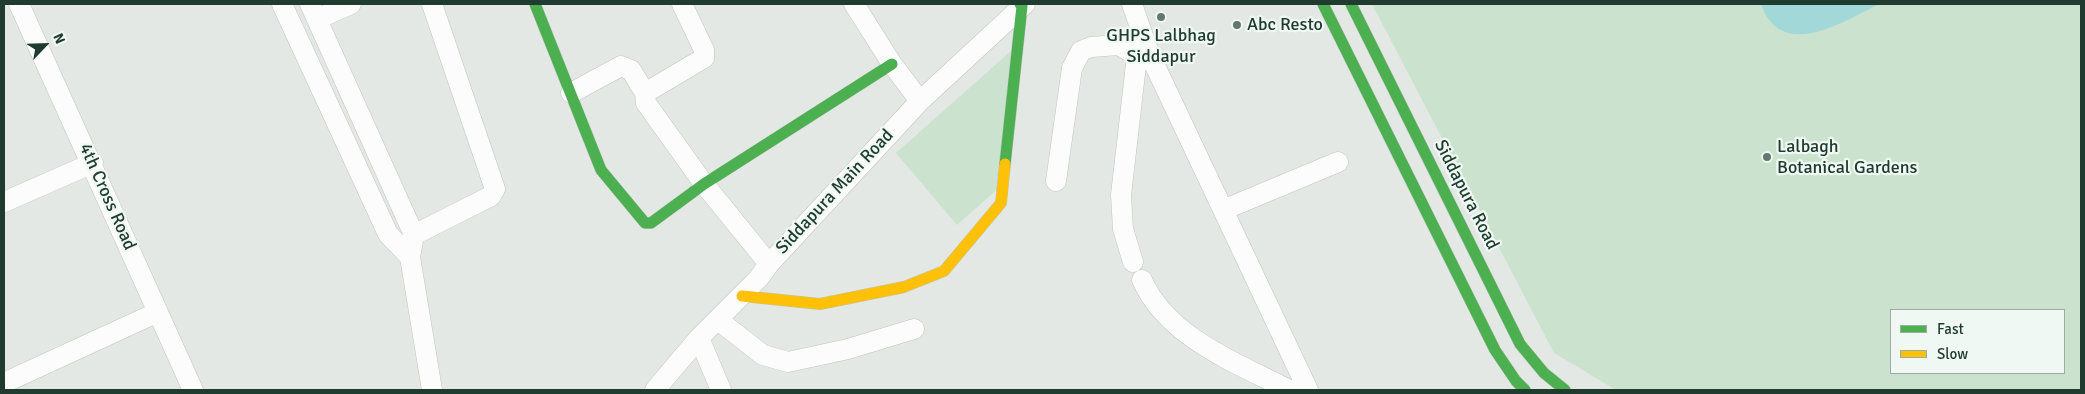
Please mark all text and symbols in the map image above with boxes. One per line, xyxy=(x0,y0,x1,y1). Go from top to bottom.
marker: GHPS Lalbhag Siddapur xyxy=(1155,11,1167,23)
place label: Abc Resto xyxy=(1247,14,1323,36)
marker: Abc Resto xyxy=(1231,19,1243,31)
north arrow xyxy=(20,20,70,70)
place label: GHPS Lalbhag Siddapur xyxy=(1106,25,1216,68)
text: N xyxy=(49,31,69,47)
street label: Siddapura Main Road xyxy=(772,125,898,259)
street label: Siddapura Road xyxy=(1429,136,1503,254)
place label: Lalbagh Botanical Gardens xyxy=(1777,136,1917,178)
street label: 4th Cross Road xyxy=(74,140,140,254)
marker: Lalbagh Botanical Gardens xyxy=(1761,151,1773,163)
legend xyxy=(1890,309,2065,374)
text: Fast xyxy=(1937,320,1964,338)
text: Slow xyxy=(1937,345,1968,363)

